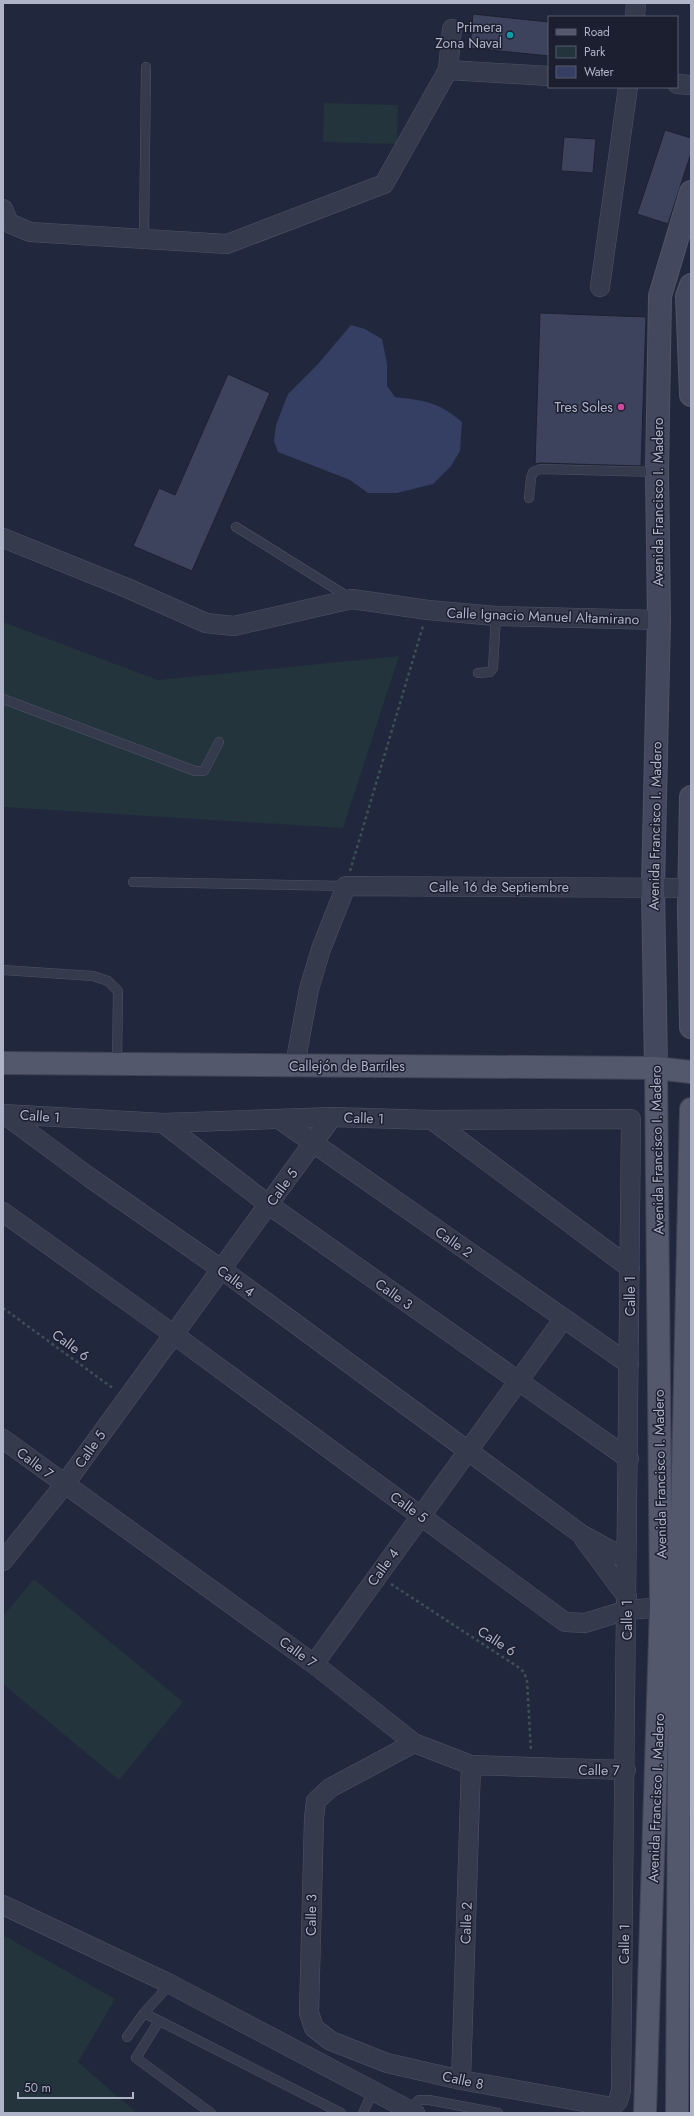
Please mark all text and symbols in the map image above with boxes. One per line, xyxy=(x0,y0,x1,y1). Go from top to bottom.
legend xyxy=(548,16,678,88)
place label: Primera Zona Naval xyxy=(435,17,502,53)
text: Road xyxy=(584,23,610,41)
marker: Primera Zona Naval xyxy=(505,30,515,40)
text: Park xyxy=(584,43,606,61)
text: Water xyxy=(584,63,615,81)
place label: Tres Soles xyxy=(555,397,613,417)
marker: Tres Soles xyxy=(616,402,626,412)
street label: Avenida Francisco I. Madero xyxy=(648,417,668,587)
street label: Calle Ignacio Manuel Altamirano xyxy=(446,603,640,629)
street label: Avenida Francisco I. Madero xyxy=(644,741,666,911)
street label: Calle 16 de Septiembre xyxy=(429,877,569,897)
street label: Callejón de Barriles xyxy=(289,1056,405,1076)
street label: Avenida Francisco I. Madero xyxy=(646,1065,668,1235)
street label: Calle 1 xyxy=(19,1105,61,1127)
street label: Calle 1 xyxy=(343,1107,385,1129)
street label: Calle 5 xyxy=(262,1164,303,1210)
street label: Calle 2 xyxy=(431,1222,477,1262)
street label: Calle 4 xyxy=(213,1260,259,1302)
street label: Calle 3 xyxy=(371,1274,417,1314)
street label: Calle 1 xyxy=(620,1276,640,1316)
street label: Calle 6 xyxy=(48,1324,94,1366)
street label: Avenida Francisco I. Madero xyxy=(649,1389,671,1559)
street label: Calle 5 xyxy=(70,1426,110,1472)
street label: Calle 7 xyxy=(12,1443,58,1484)
street label: Calle 5 xyxy=(386,1487,432,1528)
street label: Calle 4 xyxy=(362,1544,404,1590)
street label: Calle 1 xyxy=(617,1600,637,1640)
street label: Calle 6 xyxy=(474,1621,520,1661)
street label: Calle 7 xyxy=(275,1632,321,1673)
street label: Avenida Francisco I. Madero xyxy=(643,1713,669,1883)
street label: Calle 7 xyxy=(578,1760,621,1780)
street label: Calle 3 xyxy=(301,1894,321,1936)
street label: Calle 2 xyxy=(455,1902,477,1944)
street label: Calle 1 xyxy=(614,1924,634,1964)
street label: Calle 8 xyxy=(440,2066,486,2094)
scale bar xyxy=(18,2074,133,2100)
text: 50 m xyxy=(24,2079,51,2097)

